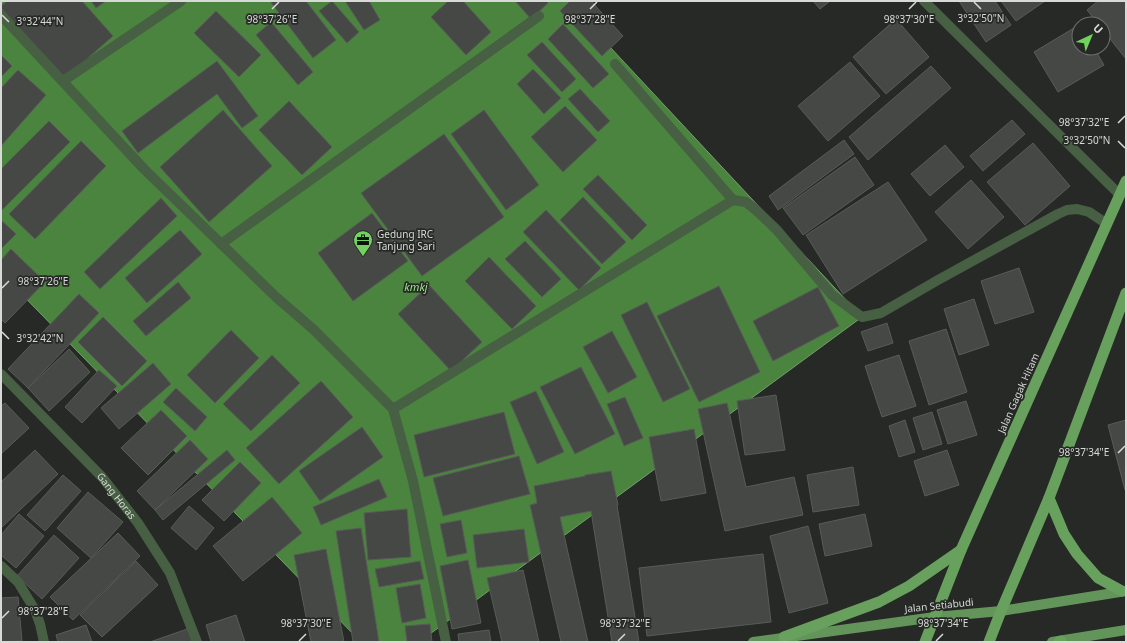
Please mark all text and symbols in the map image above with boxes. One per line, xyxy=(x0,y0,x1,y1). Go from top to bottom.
text: 3°32'50"N xyxy=(958,11,1004,25)
text: 98°37'26"E xyxy=(247,12,297,26)
text: 98°37'28"E xyxy=(565,12,615,26)
text: 98°37'30"E xyxy=(884,12,934,26)
text: 3°32'44"N xyxy=(17,14,63,28)
north arrow xyxy=(1071,16,1111,56)
text: U xyxy=(1090,20,1106,37)
text: 98°37'32"E xyxy=(1059,115,1109,129)
text: 3°32'50"N xyxy=(1064,133,1110,147)
place label: Gedung IRC Tanjung Sari xyxy=(377,227,435,253)
office icon: Gedung IRC Tanjung Sari xyxy=(352,229,374,257)
text: 98°37'26"E xyxy=(18,274,68,288)
water label: kmkj xyxy=(404,279,428,294)
text: 3°32'42"N xyxy=(17,331,63,345)
street label: Jalan Gagak Hitam xyxy=(994,351,1042,436)
text: 98°37'34"E xyxy=(1059,445,1109,459)
street label: Gang Horas xyxy=(94,469,139,522)
street label: Jalan Setiabudi xyxy=(903,594,974,616)
text: 98°37'28"E xyxy=(18,604,68,618)
text: 98°37'30"E xyxy=(281,616,331,630)
text: 98°37'32"E xyxy=(600,616,650,630)
text: 98°37'34"E xyxy=(918,616,968,630)

